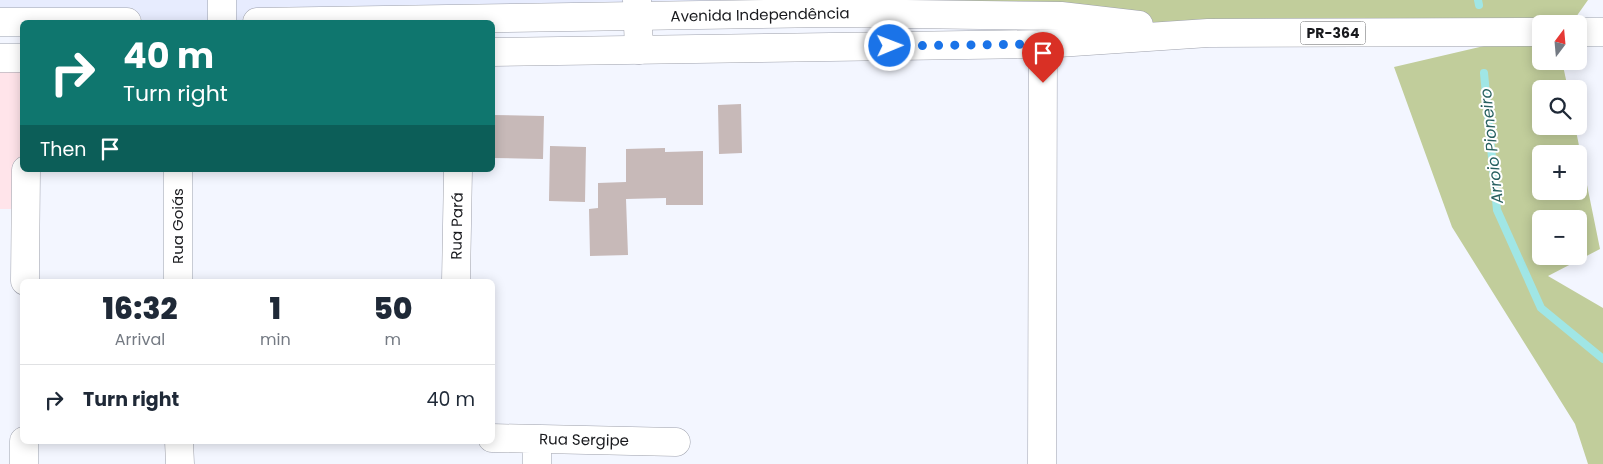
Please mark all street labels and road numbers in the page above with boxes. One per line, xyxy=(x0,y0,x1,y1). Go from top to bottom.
street label: Avenida Independência xyxy=(670,2,850,27)
road number: PR-364 xyxy=(1300,22,1366,44)
street label: Rua Goiás xyxy=(167,188,188,264)
street label: Rua Pará xyxy=(445,192,468,260)
street label: Rua Sergipe xyxy=(539,428,629,451)

